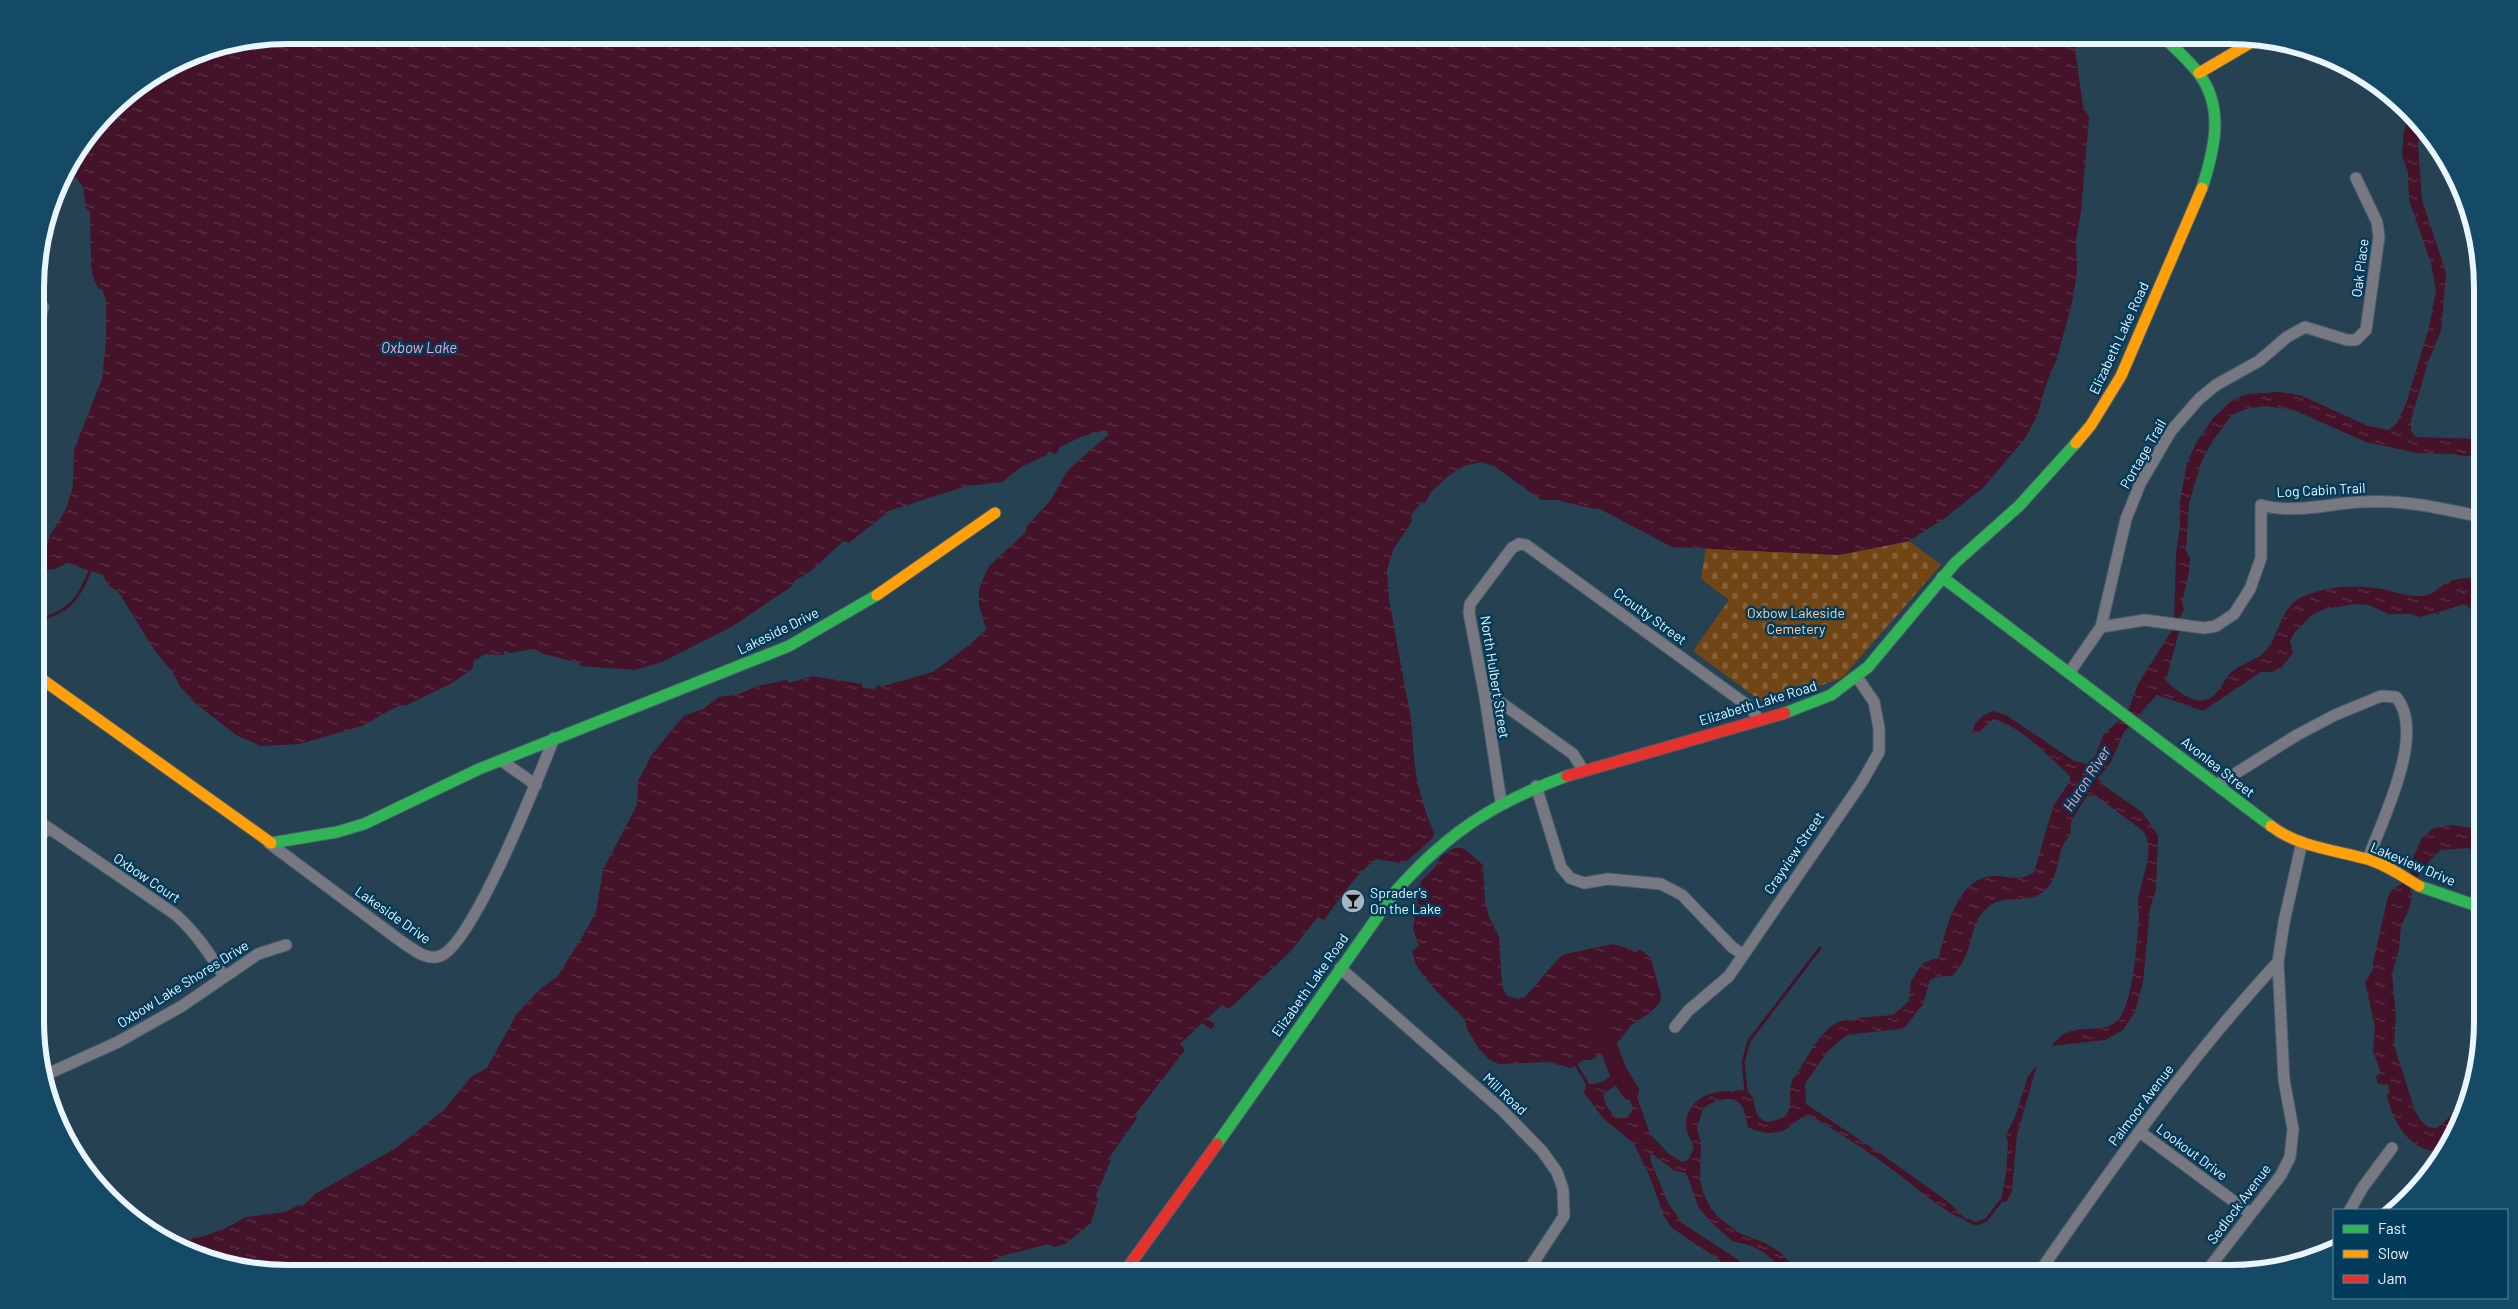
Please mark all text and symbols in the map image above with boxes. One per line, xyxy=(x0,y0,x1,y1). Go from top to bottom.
street label: Oak Place xyxy=(2347,238,2372,298)
street label: Elizabeth Lake Road xyxy=(2085,279,2152,397)
water label: Oxbow Lake xyxy=(381,338,457,356)
street label: Portage Trail xyxy=(2116,416,2169,491)
street label: Log Cabin Trail xyxy=(2276,479,2366,500)
street label: Croutty Street xyxy=(1610,583,1690,648)
street label: Lakeside Drive xyxy=(734,603,821,658)
park label: Oxbow Lakeside Cemetery xyxy=(1747,604,1845,637)
street label: North Hulbert Street xyxy=(1477,614,1514,740)
street label: Elizabeth Lake Road xyxy=(1697,677,1819,728)
street label: Avonlea Street xyxy=(2178,733,2258,801)
water label: Huron River xyxy=(2059,742,2114,814)
street label: Crayview Street xyxy=(1760,808,1827,897)
street label: Lakeview Drive xyxy=(2368,838,2458,889)
street label: Oxbow Court xyxy=(111,849,184,906)
street label: Lakeside Drive xyxy=(352,882,434,947)
place label: Sprader's On the Lake xyxy=(1370,884,1441,917)
bar icon: Sprader's On the Lake xyxy=(1340,888,1366,914)
street label: Elizabeth Lake Road xyxy=(1268,930,1352,1040)
street label: Oxbow Lake Shores Drive xyxy=(114,936,252,1031)
street label: Palmoor Avenue xyxy=(2104,1061,2177,1149)
street label: Mill Road xyxy=(1480,1069,1531,1118)
street label: Lookout Drive xyxy=(2154,1119,2231,1184)
street label: Sedlock Avenue xyxy=(2203,1160,2274,1247)
legend xyxy=(2333,1209,2508,1299)
text: Fast xyxy=(2378,1219,2406,1237)
text: Slow xyxy=(2378,1244,2409,1262)
text: Jam xyxy=(2378,1269,2407,1287)

